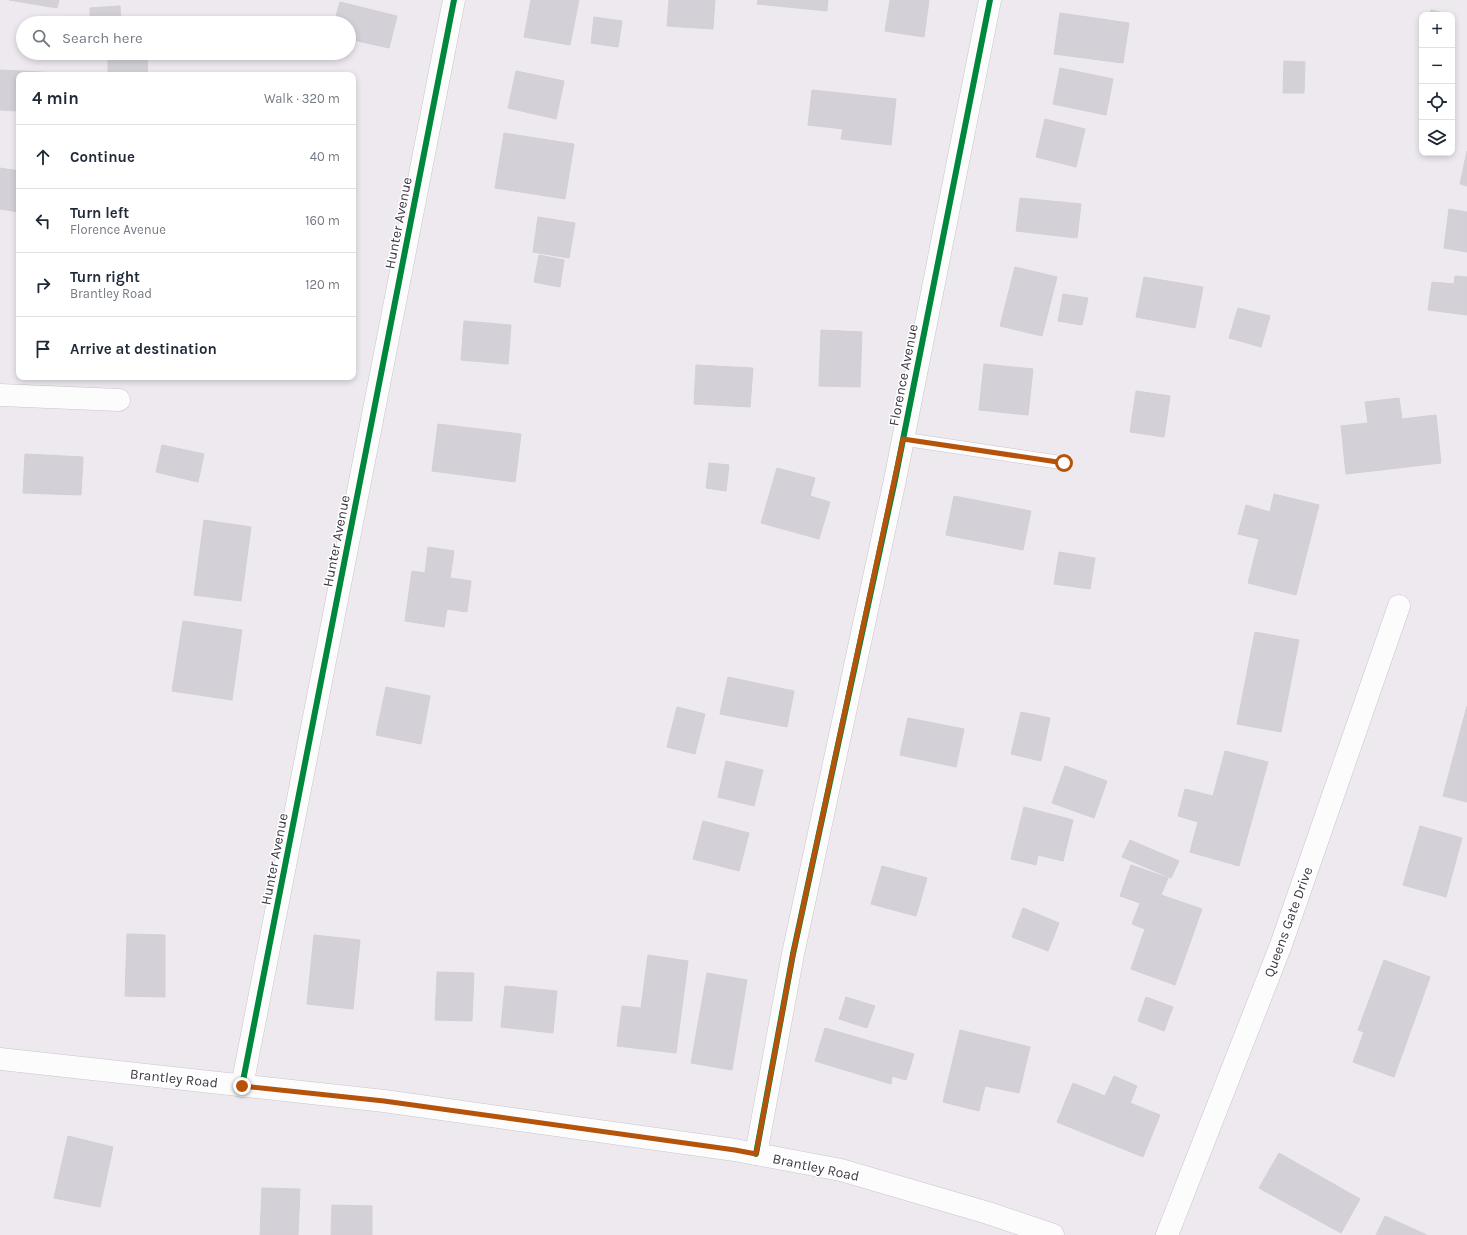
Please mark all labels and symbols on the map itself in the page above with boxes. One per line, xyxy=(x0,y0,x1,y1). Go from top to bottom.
street label: Hunter Avenue xyxy=(381,176,416,270)
street label: Florence Avenue xyxy=(885,323,922,427)
route start xyxy=(1055,454,1073,472)
street label: Hunter Avenue xyxy=(319,494,354,588)
street label: Hunter Avenue xyxy=(257,812,292,906)
street label: Queens Gate Drive xyxy=(1261,865,1316,980)
street label: Brantley Road xyxy=(129,1065,219,1092)
route end xyxy=(233,1077,251,1095)
street label: Brantley Road xyxy=(771,1150,861,1185)

